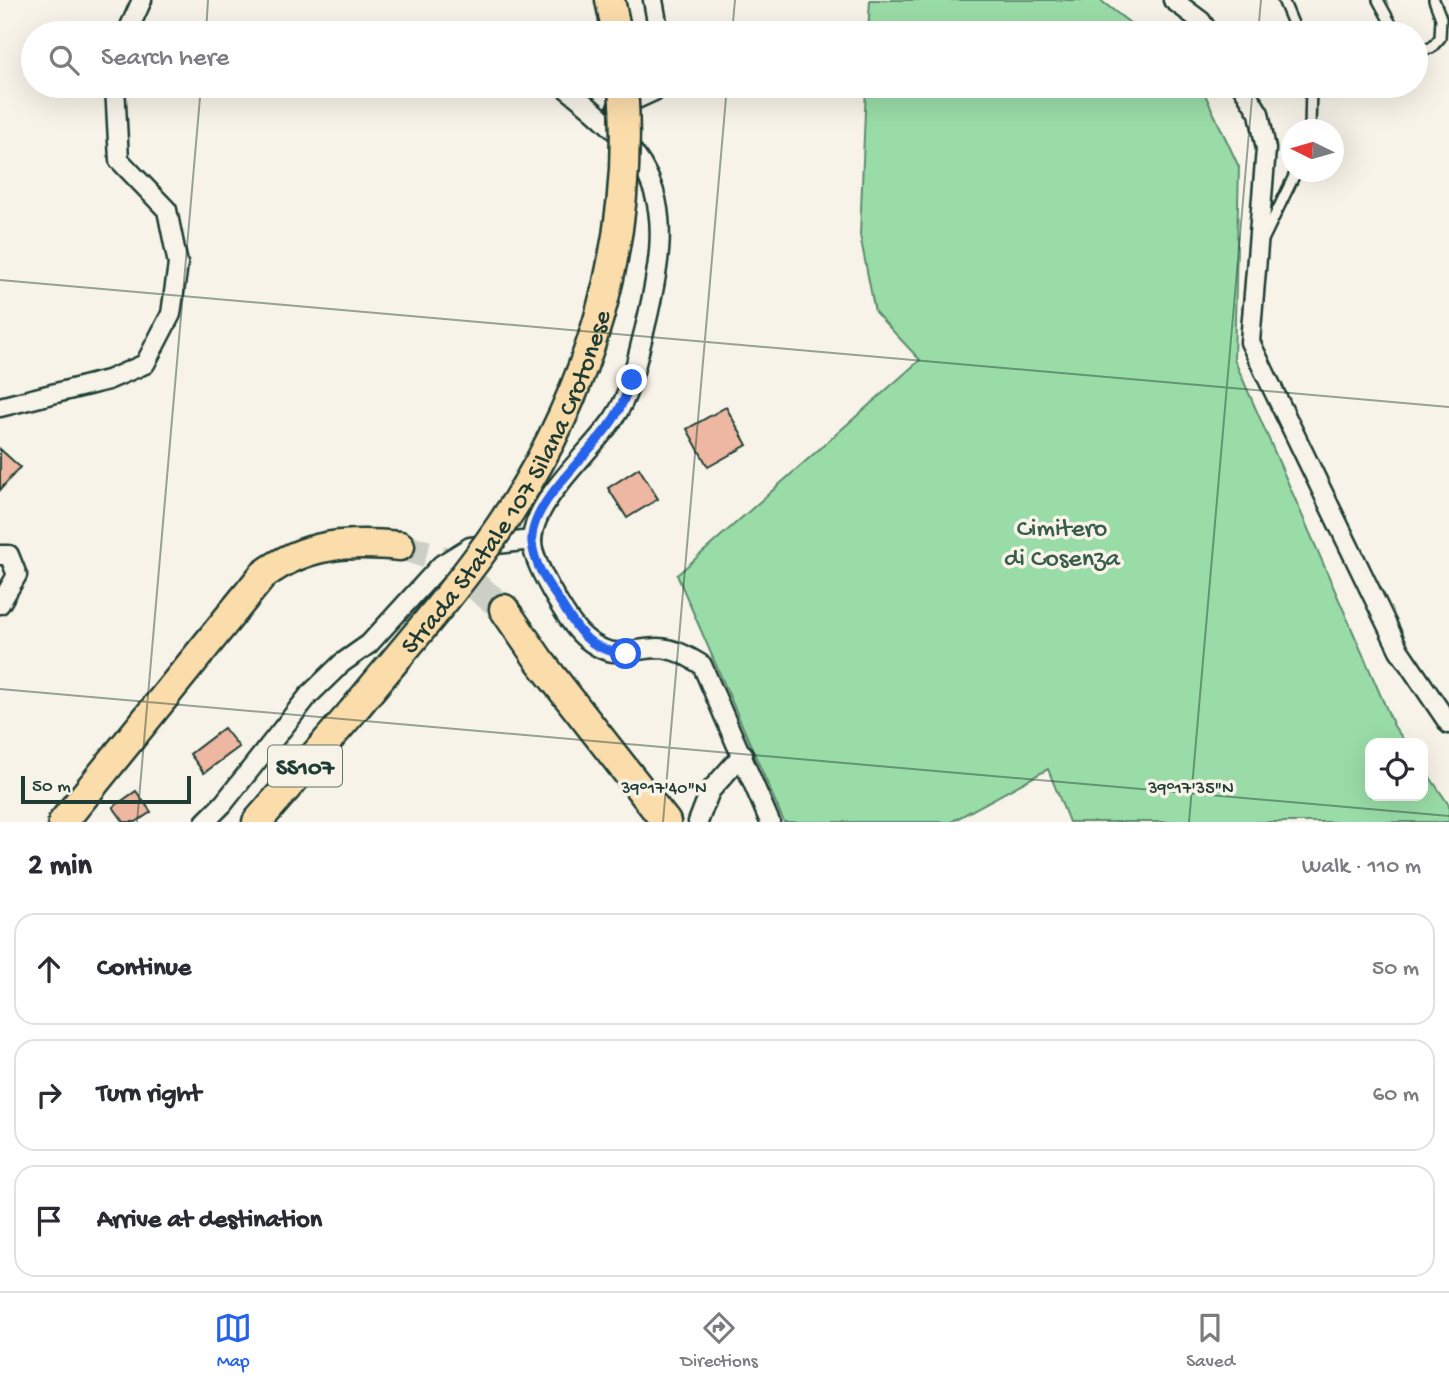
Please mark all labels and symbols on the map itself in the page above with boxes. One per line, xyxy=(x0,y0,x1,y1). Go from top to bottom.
north arrow xyxy=(1281,119,1344,182)
street label: Strada Statale 107 Silana Crotonese xyxy=(396,307,620,662)
route end xyxy=(616,364,647,395)
park label: Cimitero di Cosenza xyxy=(1004,515,1121,576)
route start xyxy=(610,638,641,669)
road number: SS107 xyxy=(268,746,342,786)
scale bar xyxy=(21,773,191,805)
text: 39°17'40"N xyxy=(620,779,707,800)
text: 39°17'35"N xyxy=(1147,779,1234,800)

